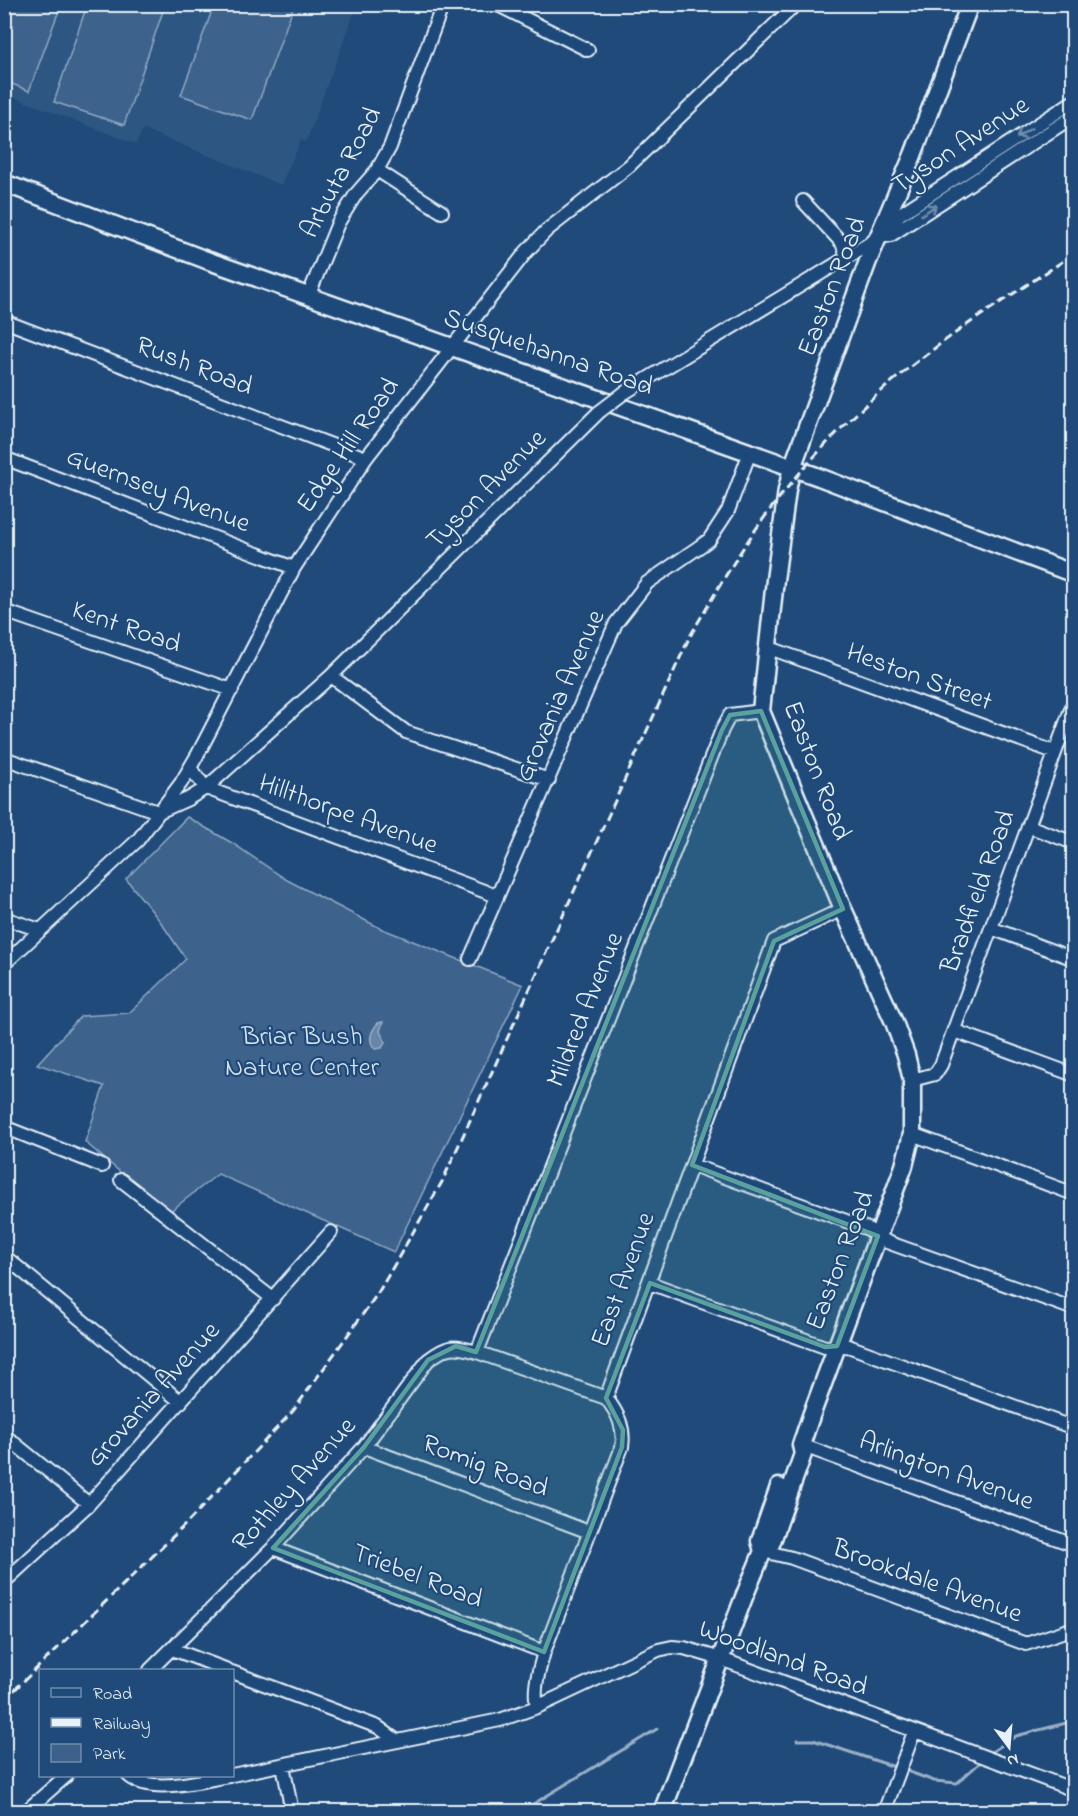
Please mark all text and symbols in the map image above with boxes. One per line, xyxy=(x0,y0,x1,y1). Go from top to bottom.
street label: Tyson Avenue xyxy=(885,86,1038,205)
street label: Arbuta Road xyxy=(291,100,393,246)
one-way arrow xyxy=(1016,127,1033,140)
one-way arrow xyxy=(921,204,937,216)
street label: Easton Road xyxy=(789,212,877,362)
street label: Susquehanna Road xyxy=(438,299,658,407)
street label: Rush Road xyxy=(130,327,258,407)
street label: Edge Hill Road xyxy=(288,370,410,522)
street label: Tyson Avenue xyxy=(418,420,557,559)
street label: Guernsey Avenue xyxy=(60,438,257,544)
street label: Kent Road xyxy=(66,591,186,665)
street label: Grovania Avenue xyxy=(506,603,617,788)
street label: Heston Street xyxy=(841,634,997,722)
street label: Easton Road xyxy=(772,696,860,846)
street label: Hillthorpe Avenue xyxy=(253,764,444,866)
street label: Bradfield Road xyxy=(931,805,1027,980)
street label: Mildred Avenue xyxy=(537,926,635,1093)
park label: Briar Bush Nature Center xyxy=(225,1018,380,1088)
street label: Easton Road xyxy=(797,1186,885,1336)
street label: East Avenue xyxy=(582,1206,667,1353)
street label: Grovania Avenue xyxy=(78,1313,231,1477)
street label: Rothley Avenue xyxy=(224,1408,367,1561)
street label: Arlington Avenue xyxy=(853,1422,1040,1522)
street label: Romig Road xyxy=(416,1425,554,1509)
street label: Brookdale Avenue xyxy=(826,1529,1028,1635)
street label: Triebel Road xyxy=(346,1534,488,1620)
street label: Woodland Road xyxy=(693,1610,873,1708)
legend xyxy=(39,1669,234,1777)
text: Road xyxy=(93,1682,132,1708)
text: Railway xyxy=(93,1712,150,1738)
north arrow xyxy=(979,1717,1039,1777)
text: Park xyxy=(93,1742,126,1768)
text: N xyxy=(1004,1746,1021,1773)

